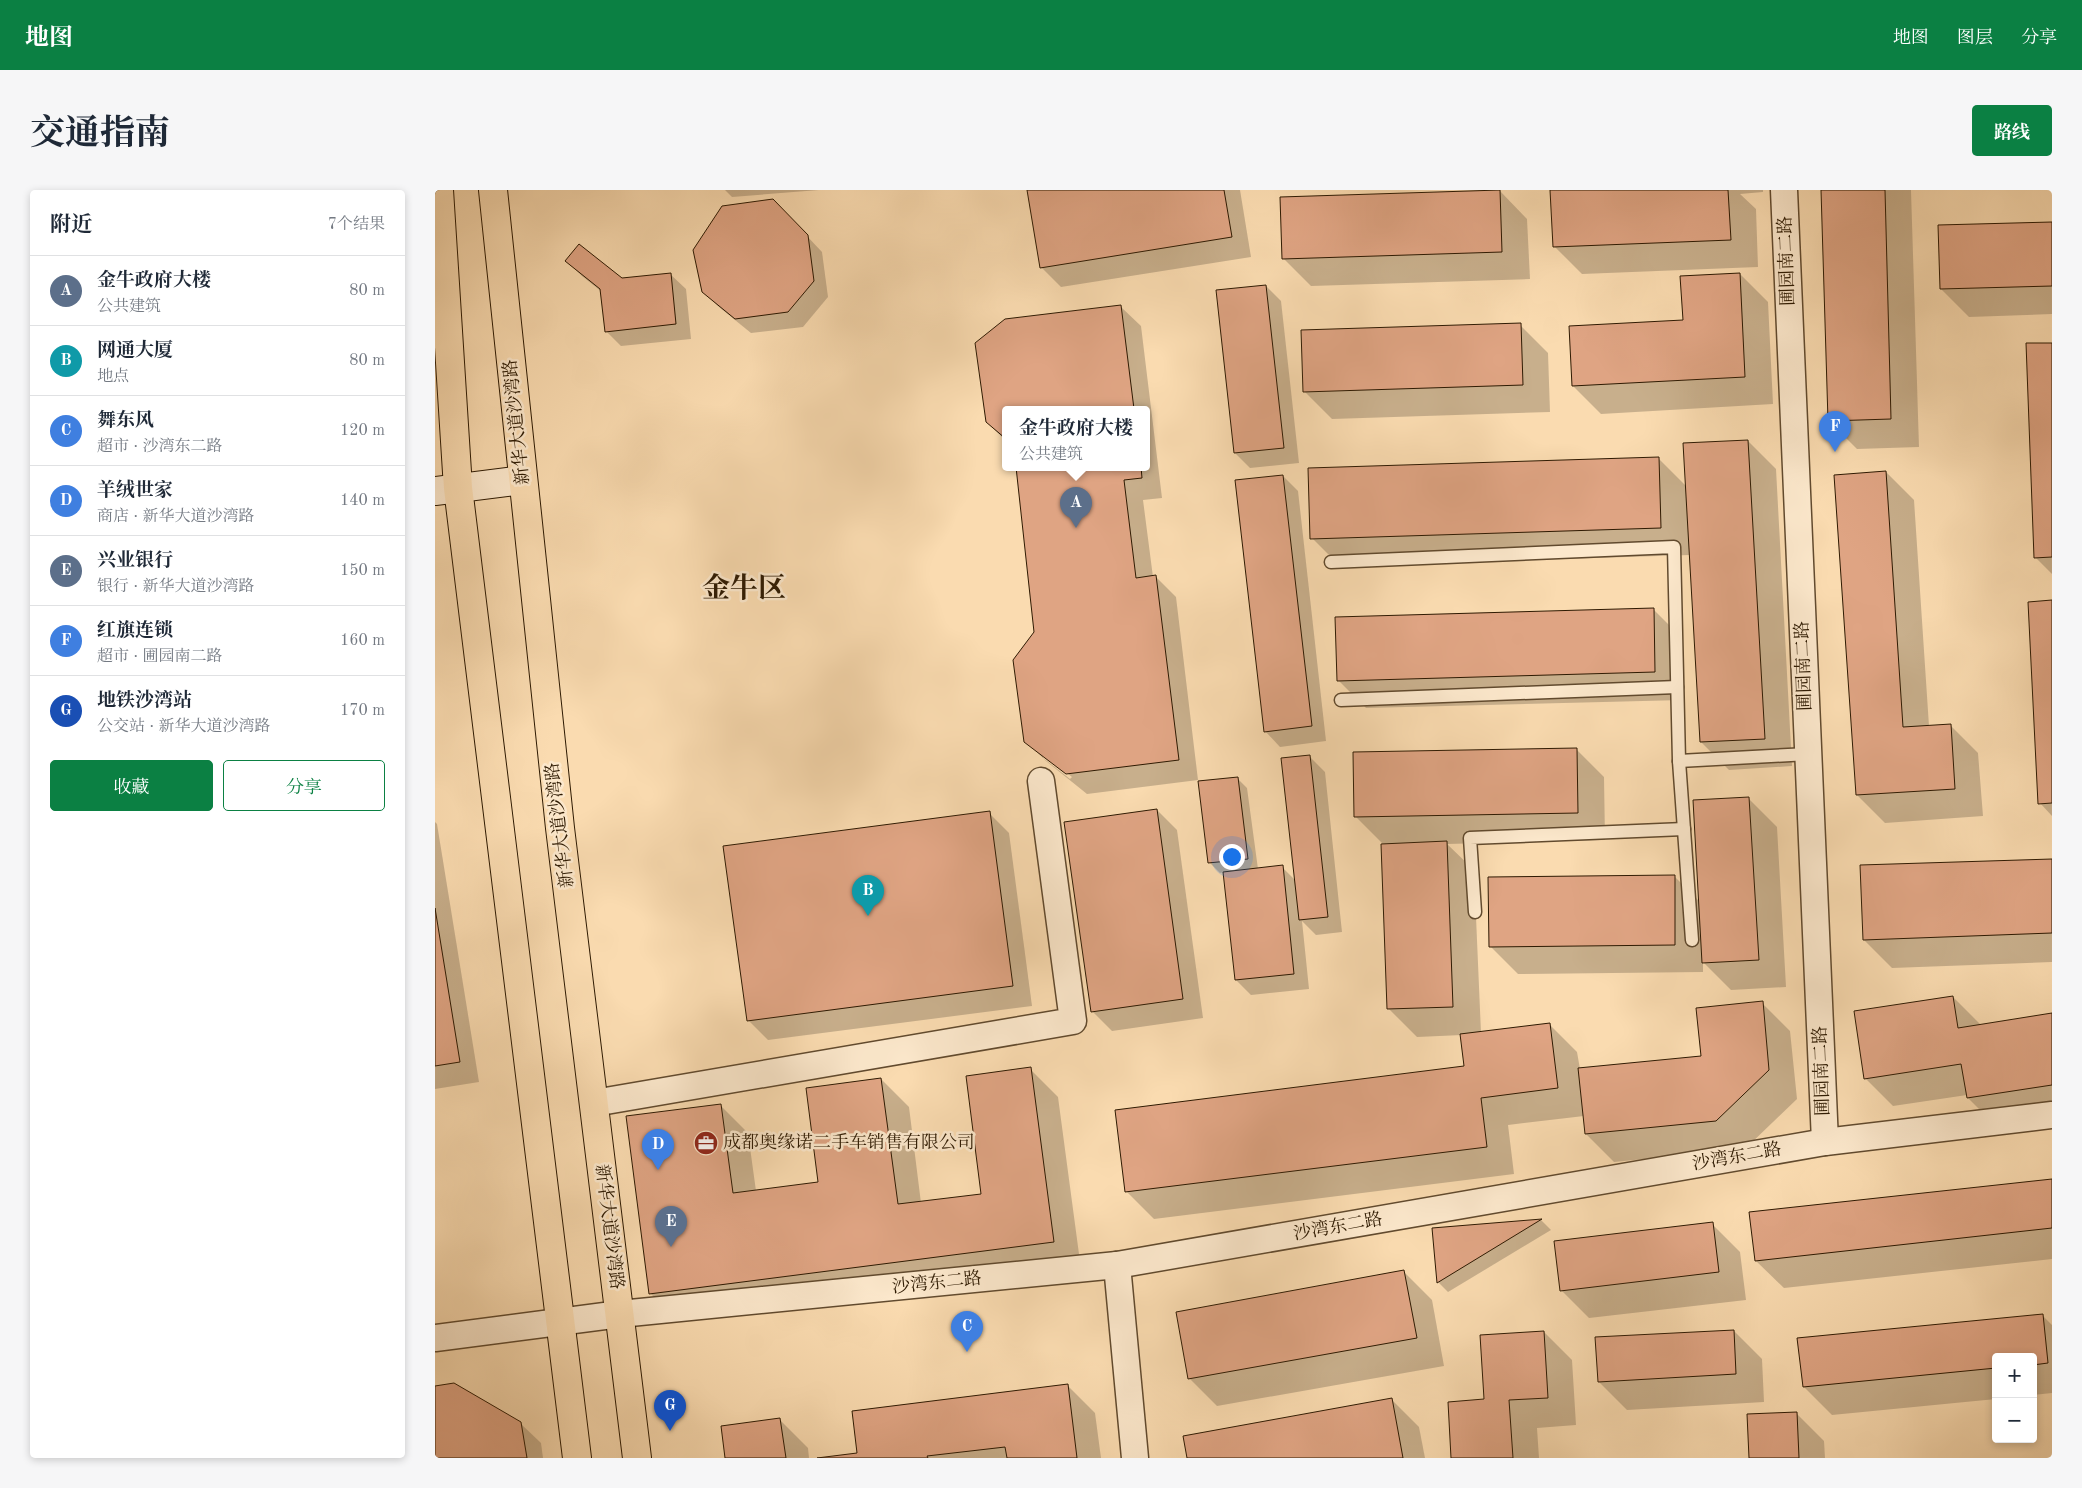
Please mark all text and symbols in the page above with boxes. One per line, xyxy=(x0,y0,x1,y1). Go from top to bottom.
text: 地图 xyxy=(25,27,73,51)
text: 地图 xyxy=(1893,29,1929,47)
text: 图层 xyxy=(1957,29,1993,47)
text: 分享 xyxy=(2021,29,2057,47)
button: 路线 xyxy=(1972,105,2052,156)
text: 交通指南 xyxy=(30,117,170,152)
text: 附近 xyxy=(50,215,92,236)
street label: 圃园南二路 xyxy=(1774,216,1798,306)
text: 7个结果 xyxy=(328,217,385,233)
text: 金牛政府大楼 xyxy=(97,272,211,291)
text: A xyxy=(60,283,72,299)
text: 80 m xyxy=(349,283,385,299)
text: 公共建筑 xyxy=(97,299,161,315)
text: 网通大厦 xyxy=(97,342,173,361)
text: B xyxy=(60,353,72,369)
text: 80 m xyxy=(349,353,385,369)
street label: 新华大道沙湾路 xyxy=(499,358,533,486)
text: 地点 xyxy=(97,369,129,385)
popup xyxy=(1002,406,1150,471)
pin: F xyxy=(1819,411,1851,452)
text: 舞东风 xyxy=(97,412,154,431)
text: 金牛政府大楼 xyxy=(1019,420,1133,439)
text: C xyxy=(61,423,71,439)
text: 120 m xyxy=(340,423,385,439)
text: 超市 · 沙湾东二路 xyxy=(97,439,222,455)
text: 公共建筑 xyxy=(1019,447,1083,463)
text: 羊绒世家 xyxy=(97,482,173,501)
pin: A xyxy=(1060,487,1092,528)
text: D xyxy=(60,493,72,509)
text: 140 m xyxy=(340,493,385,509)
text: 商店 · 新华大道沙湾路 xyxy=(97,509,254,525)
text: 兴业银行 xyxy=(97,552,173,571)
text: E xyxy=(60,563,72,579)
text: 150 m xyxy=(340,563,385,579)
district label: 金牛区 xyxy=(702,573,786,604)
text: 银行 · 新华大道沙湾路 xyxy=(97,579,254,595)
street label: 圃园南二路 xyxy=(1791,621,1815,711)
text: 红旗连锁 xyxy=(97,622,173,641)
text: F xyxy=(61,633,71,649)
text: 160 m xyxy=(340,633,385,649)
text: 超市 · 圃园南二路 xyxy=(97,649,222,665)
text: 地铁沙湾站 xyxy=(97,692,192,711)
text: G xyxy=(60,703,72,719)
text: 170 m xyxy=(340,703,385,719)
text: 公交站 · 新华大道沙湾路 xyxy=(97,719,270,735)
button: 收藏 xyxy=(50,760,213,811)
button: 分享 xyxy=(223,760,385,811)
street label: 新华大道沙湾路 xyxy=(541,761,577,889)
your location xyxy=(1219,844,1245,870)
pin: B xyxy=(852,875,884,916)
street label: 圃园南二路 xyxy=(1809,1026,1833,1116)
pin: D xyxy=(642,1129,674,1170)
office icon: 成都奥缘诺二手车销售有限公司 xyxy=(693,1130,719,1156)
place label: 成都奥缘诺二手车销售有限公司 xyxy=(723,1132,975,1152)
street label: 沙湾东二路 xyxy=(1691,1138,1783,1174)
street label: 新华大道沙湾路 xyxy=(592,1163,628,1291)
pin: E xyxy=(655,1206,687,1247)
street label: 沙湾东二路 xyxy=(1292,1208,1384,1244)
street label: 沙湾东二路 xyxy=(891,1267,983,1297)
pin: C xyxy=(951,1311,983,1352)
map controls xyxy=(1992,1353,2037,1443)
button: + xyxy=(1992,1353,2037,1398)
pin: G xyxy=(654,1390,686,1431)
button: − xyxy=(1992,1398,2037,1443)

